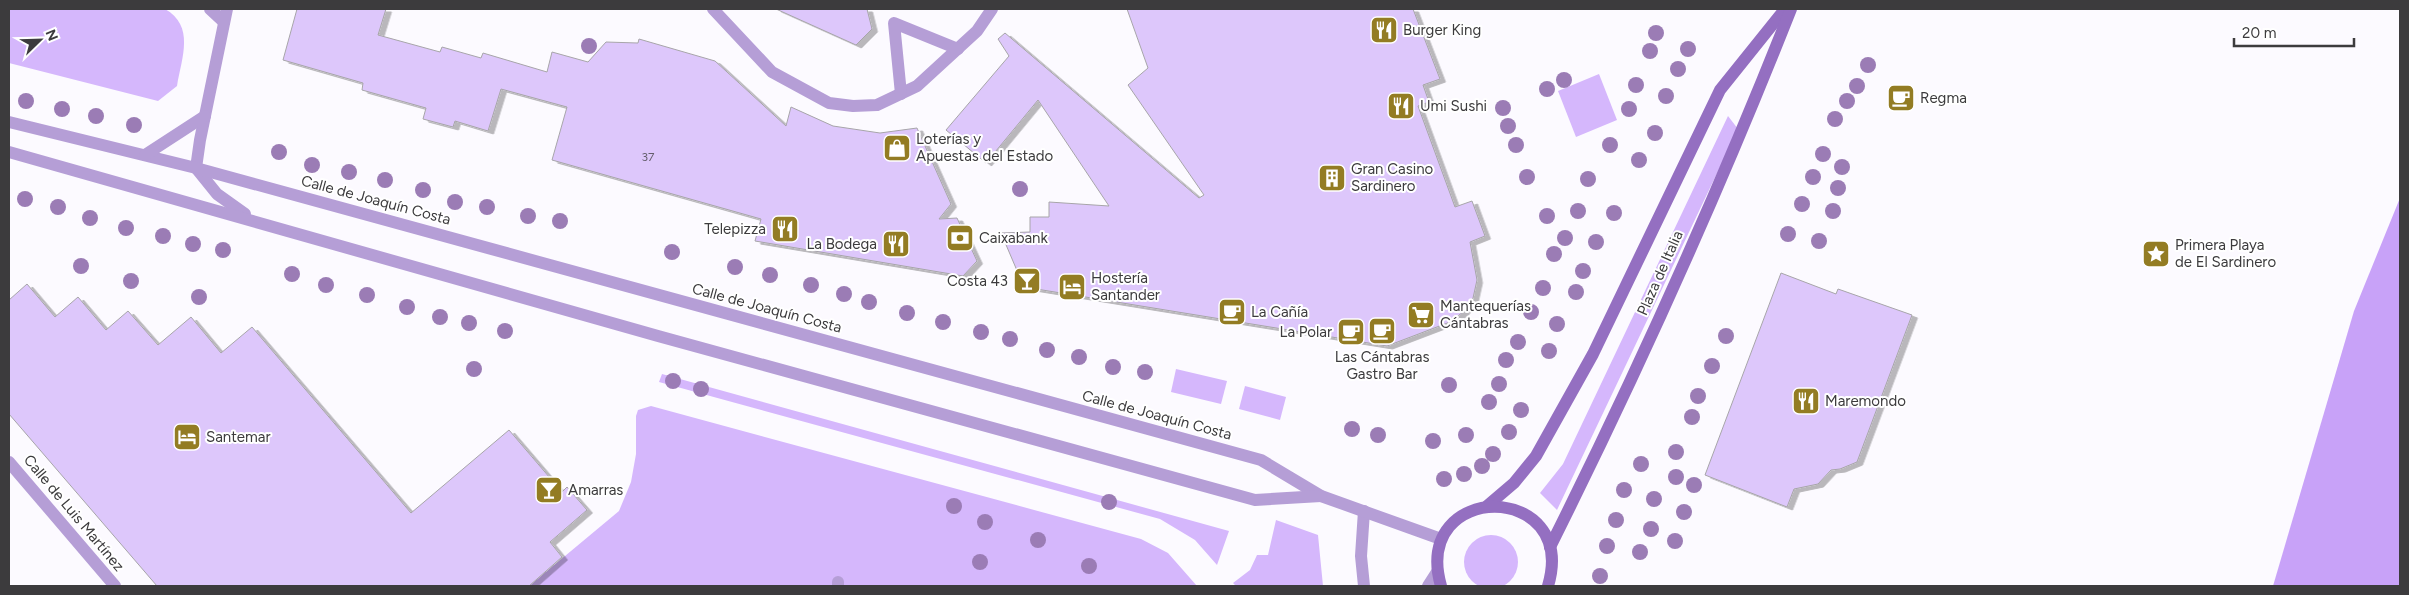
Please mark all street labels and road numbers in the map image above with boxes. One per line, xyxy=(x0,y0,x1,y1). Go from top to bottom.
street label: Calle de Joaquín Costa xyxy=(299,171,453,229)
street label: Plaza de Italia xyxy=(1633,228,1687,318)
street label: Calle de Joaquín Costa xyxy=(690,279,844,337)
street label: Calle de Joaquín Costa xyxy=(1080,386,1234,444)
street label: Calle de Luis Martínez xyxy=(20,451,128,575)

